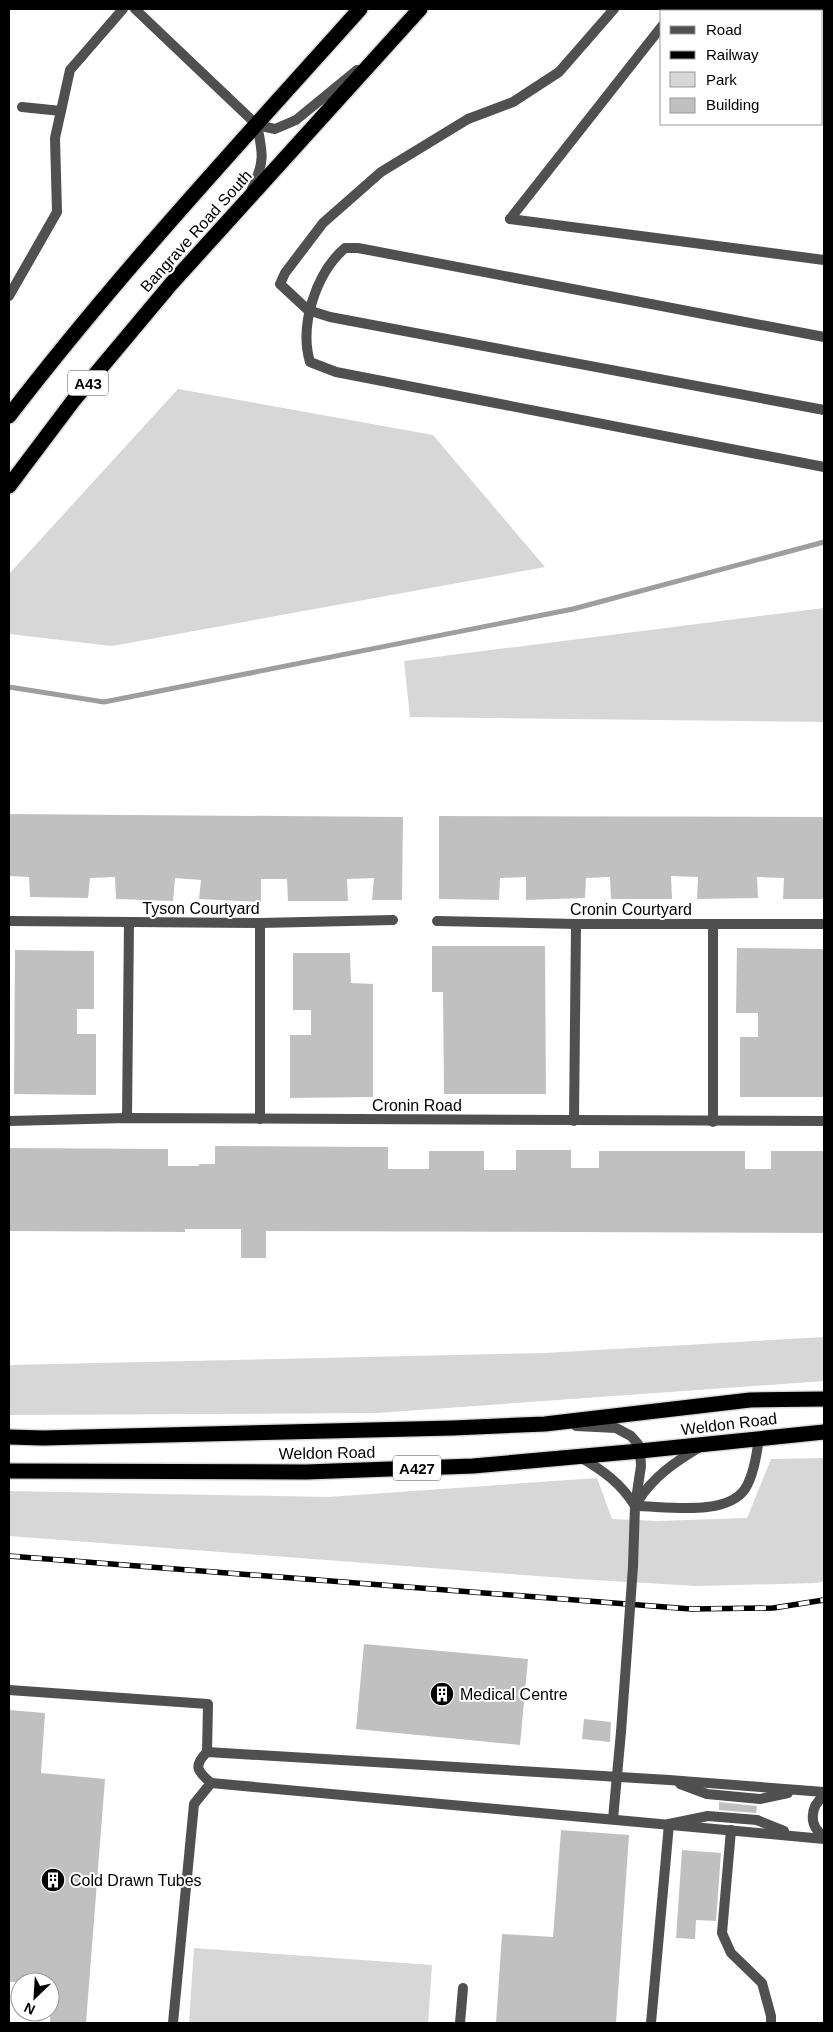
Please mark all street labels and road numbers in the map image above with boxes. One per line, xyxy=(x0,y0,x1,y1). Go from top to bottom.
street label: Bangrave Road South xyxy=(137,167,255,295)
road number: A43 xyxy=(68,370,108,396)
street label: Tyson Courtyard xyxy=(142,900,260,917)
street label: Cronin Courtyard xyxy=(570,901,692,918)
street label: Cronin Road xyxy=(372,1097,462,1114)
street label: Weldon Road xyxy=(680,1410,778,1438)
street label: Weldon Road xyxy=(279,1444,375,1462)
road number: A427 xyxy=(393,1456,441,1480)

